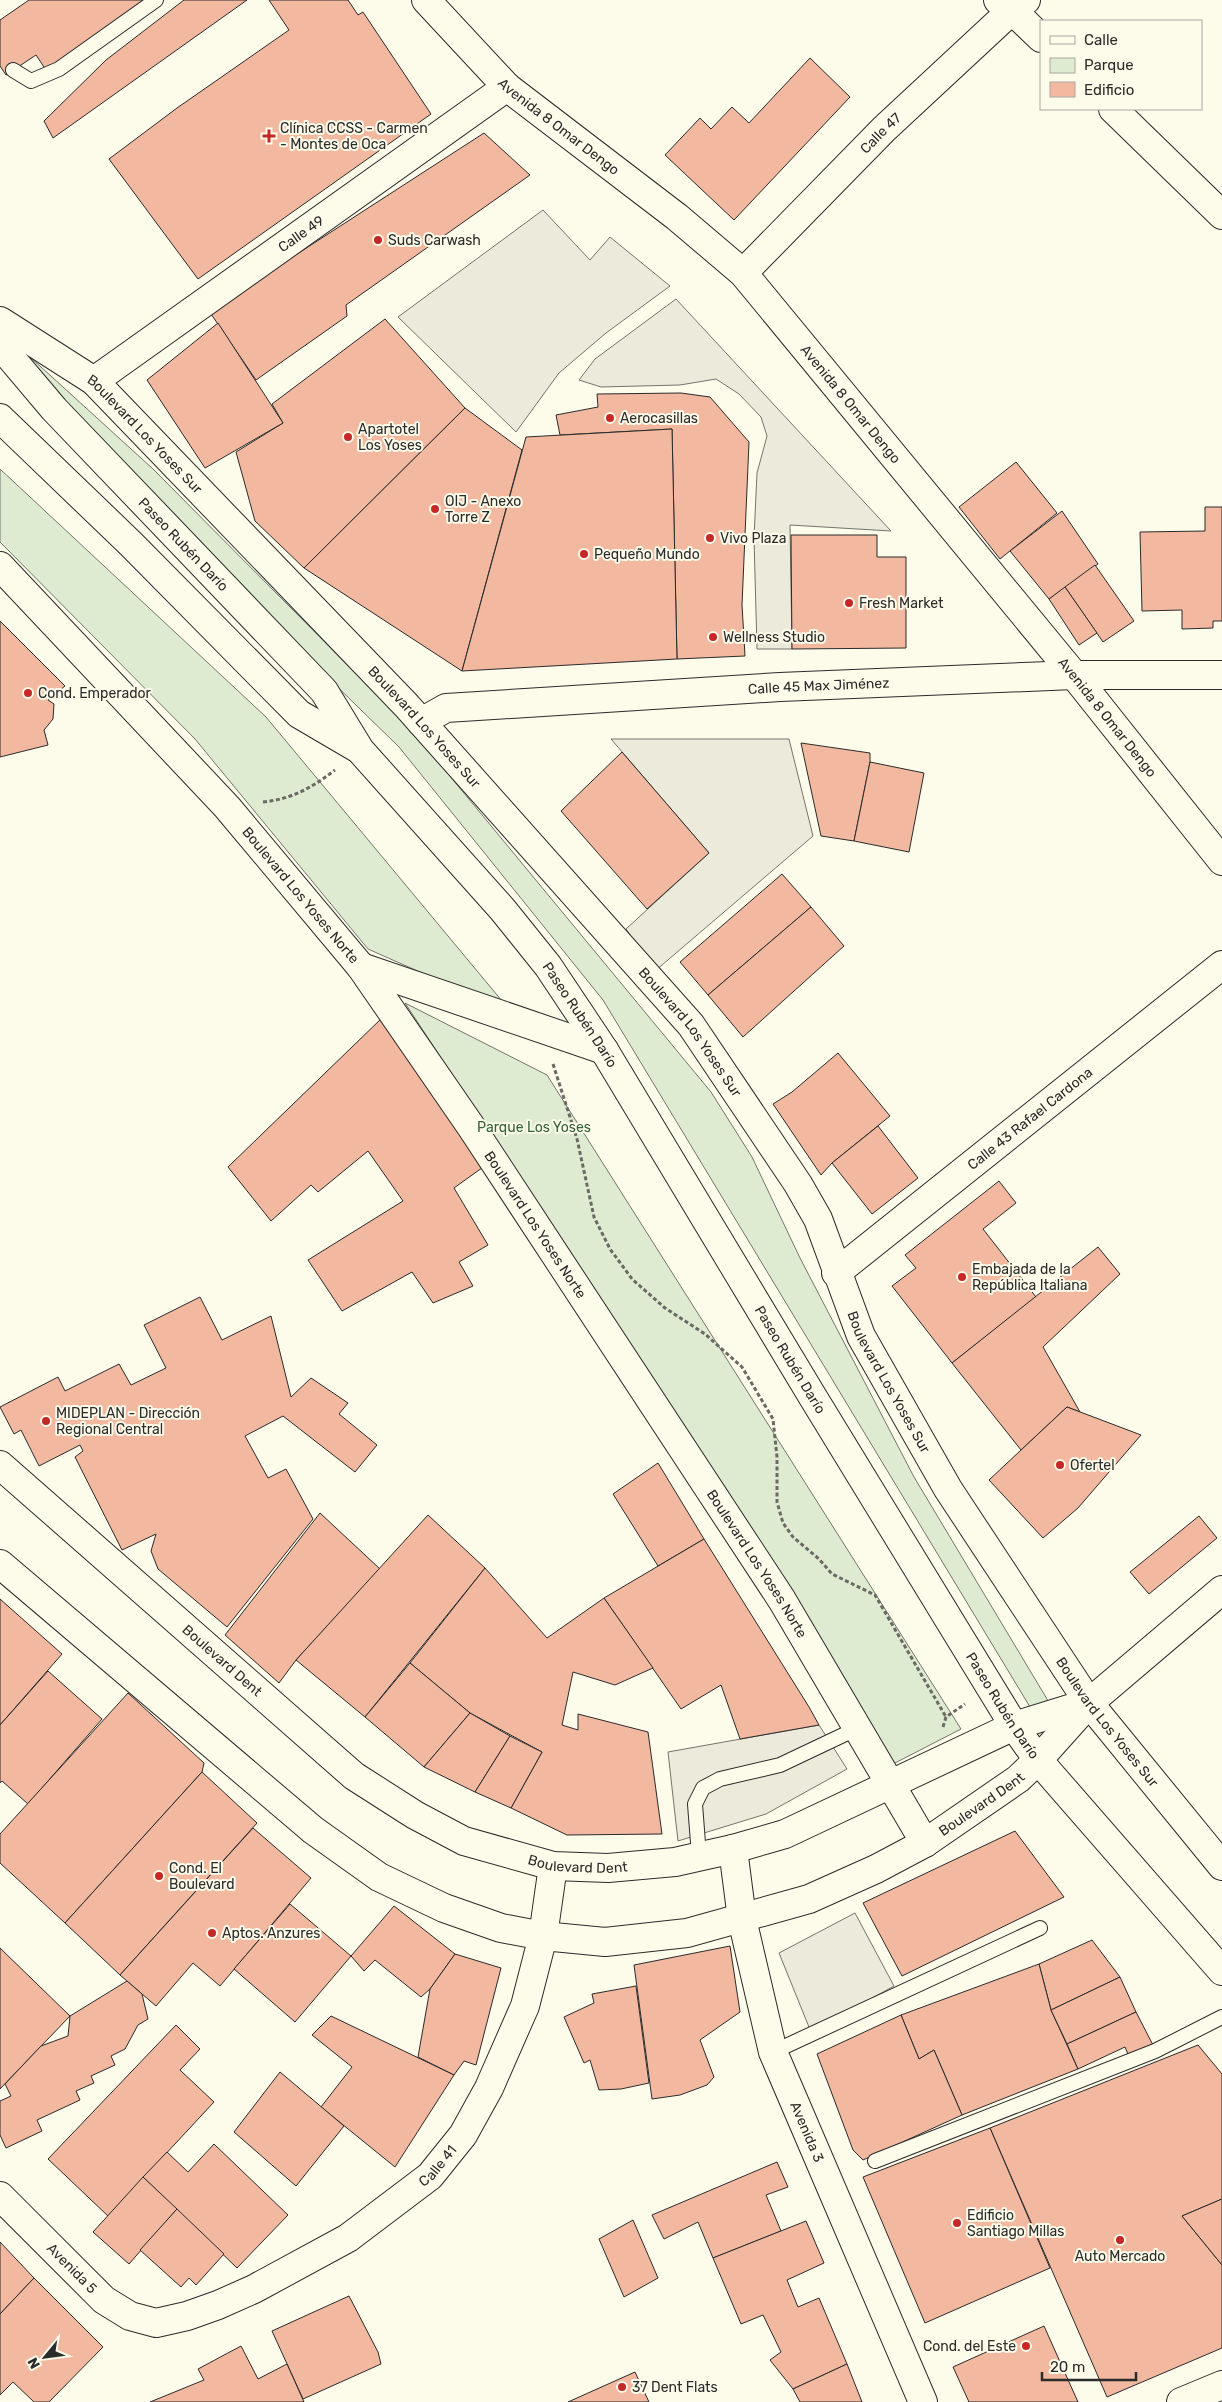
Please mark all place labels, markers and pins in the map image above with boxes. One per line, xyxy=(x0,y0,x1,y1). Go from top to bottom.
place label: Clínica CCSS - Carmen - Montes de Oca xyxy=(280,120,428,153)
marker: Clínica CCSS - Carmen - Montes de Oca xyxy=(262,129,276,143)
place label: Suds Carwash xyxy=(388,232,481,249)
marker: Suds Carwash xyxy=(372,234,384,246)
place label: Aerocasillas xyxy=(620,410,698,427)
marker: Aerocasillas xyxy=(604,412,616,424)
place label: Apartotel Los Yoses xyxy=(358,421,422,454)
marker: Apartotel Los Yoses xyxy=(342,431,354,443)
place label: OIJ - Anexo Torre Z xyxy=(445,493,521,526)
marker: OIJ - Anexo Torre Z xyxy=(429,503,441,515)
place label: Vivo Plaza xyxy=(720,530,786,547)
marker: Vivo Plaza xyxy=(704,532,716,544)
place label: Pequeño Mundo xyxy=(594,546,700,563)
marker: Pequeño Mundo xyxy=(578,548,590,560)
place label: Fresh Market xyxy=(859,595,944,612)
marker: Fresh Market xyxy=(843,597,855,609)
place label: Wellness Studio xyxy=(723,629,825,646)
marker: Wellness Studio xyxy=(707,631,719,643)
place label: Cond. Emperador xyxy=(38,685,152,702)
marker: Cond. Emperador xyxy=(22,687,34,699)
place label: Embajada de la República Italiana xyxy=(972,1261,1087,1294)
marker: Embajada de la República Italiana xyxy=(956,1271,968,1283)
place label: MIDEPLAN - Dirección Regional Central xyxy=(56,1405,200,1438)
marker: MIDEPLAN - Dirección Regional Central xyxy=(40,1415,52,1427)
place label: Ofertel xyxy=(1070,1457,1115,1474)
marker: Ofertel xyxy=(1054,1459,1066,1471)
place label: Cond. El Boulevard xyxy=(169,1860,235,1893)
marker: Cond. El Boulevard xyxy=(153,1870,165,1882)
place label: Aptos. Anzures xyxy=(222,1925,320,1942)
marker: Aptos. Anzures xyxy=(206,1927,218,1939)
place label: Edificio Santiago Millas xyxy=(967,2207,1064,2240)
marker: Edificio Santiago Millas xyxy=(951,2217,963,2229)
marker: Auto Mercado xyxy=(1114,2234,1126,2246)
place label: Auto Mercado xyxy=(1075,2248,1165,2265)
place label: Cond. del Este xyxy=(923,2338,1016,2355)
marker: Cond. del Este xyxy=(1020,2340,1032,2352)
place label: 37 Dent Flats xyxy=(632,2379,718,2396)
marker: 37 Dent Flats xyxy=(616,2381,628,2393)

